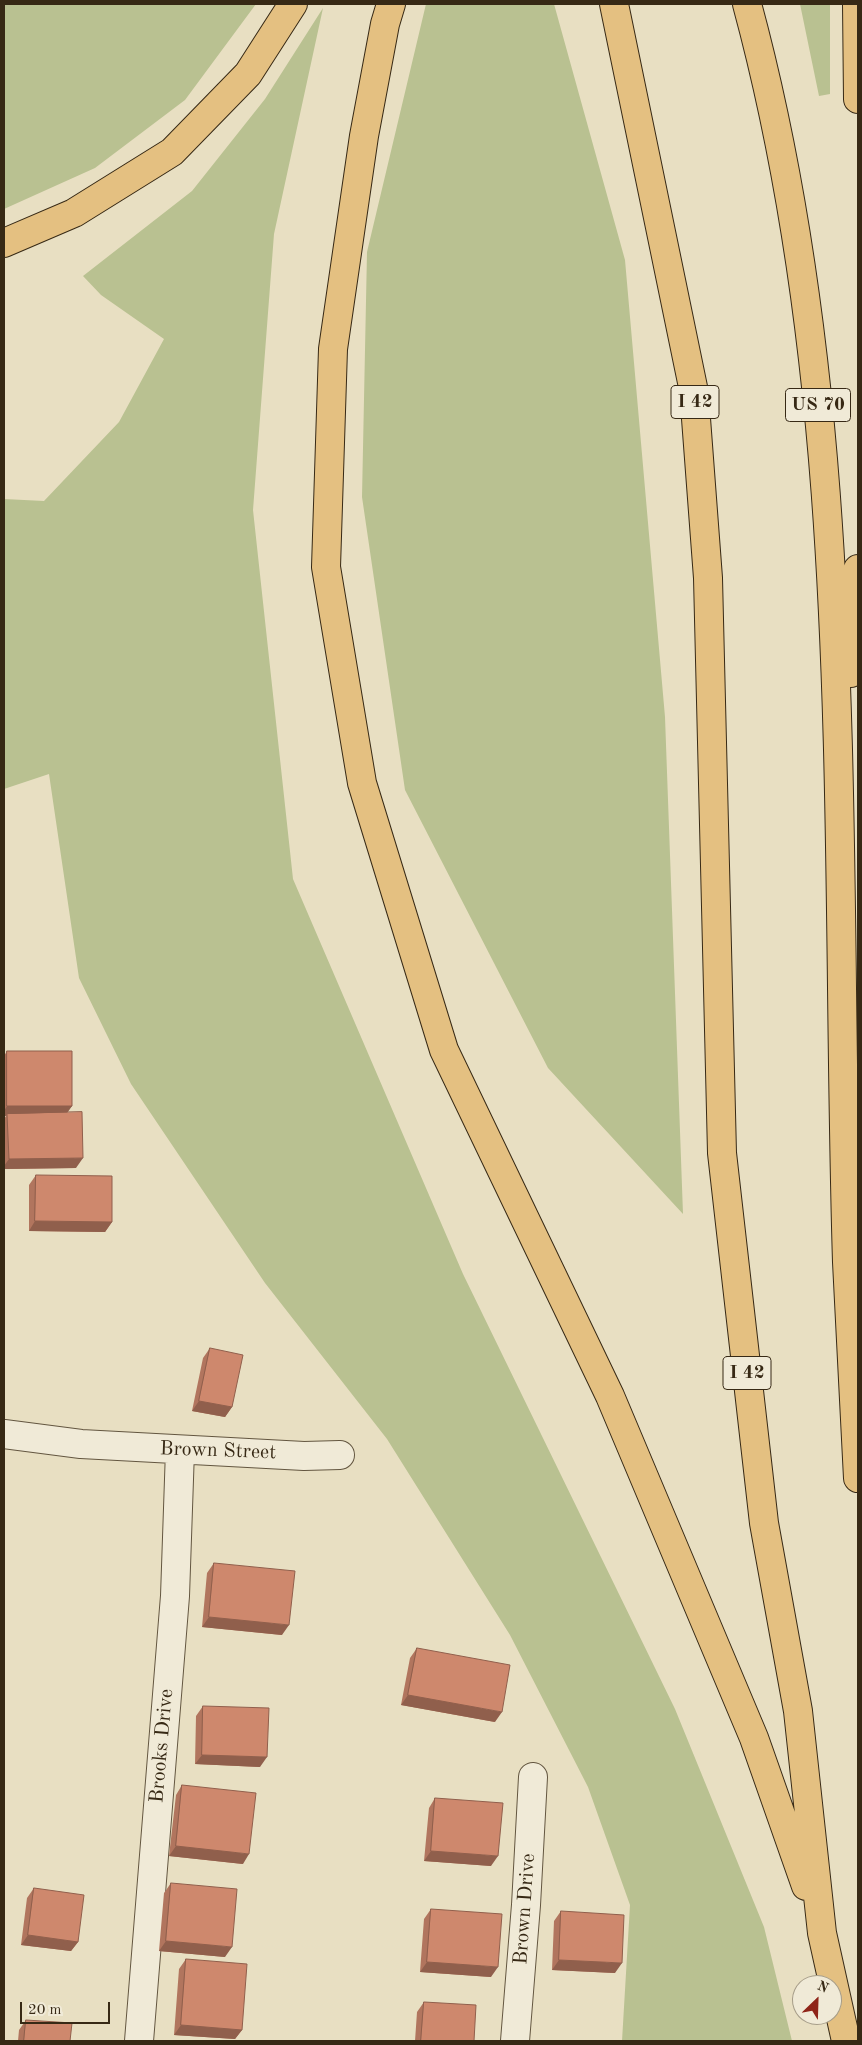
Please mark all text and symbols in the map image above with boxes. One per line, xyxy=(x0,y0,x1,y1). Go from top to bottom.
road number: I 42 xyxy=(671,386,719,418)
road number: US 70 xyxy=(786,388,850,422)
road number: I 42 xyxy=(723,1356,771,1390)
street label: Brown Street xyxy=(159,1437,277,1465)
street label: Brooks Drive xyxy=(145,1688,179,1804)
street label: Brown Drive xyxy=(509,1853,541,1965)
north arrow xyxy=(792,1975,842,2025)
text: N xyxy=(815,1979,830,1996)
scale bar xyxy=(22,1992,112,2024)
text: 20 m xyxy=(28,2003,62,2018)

